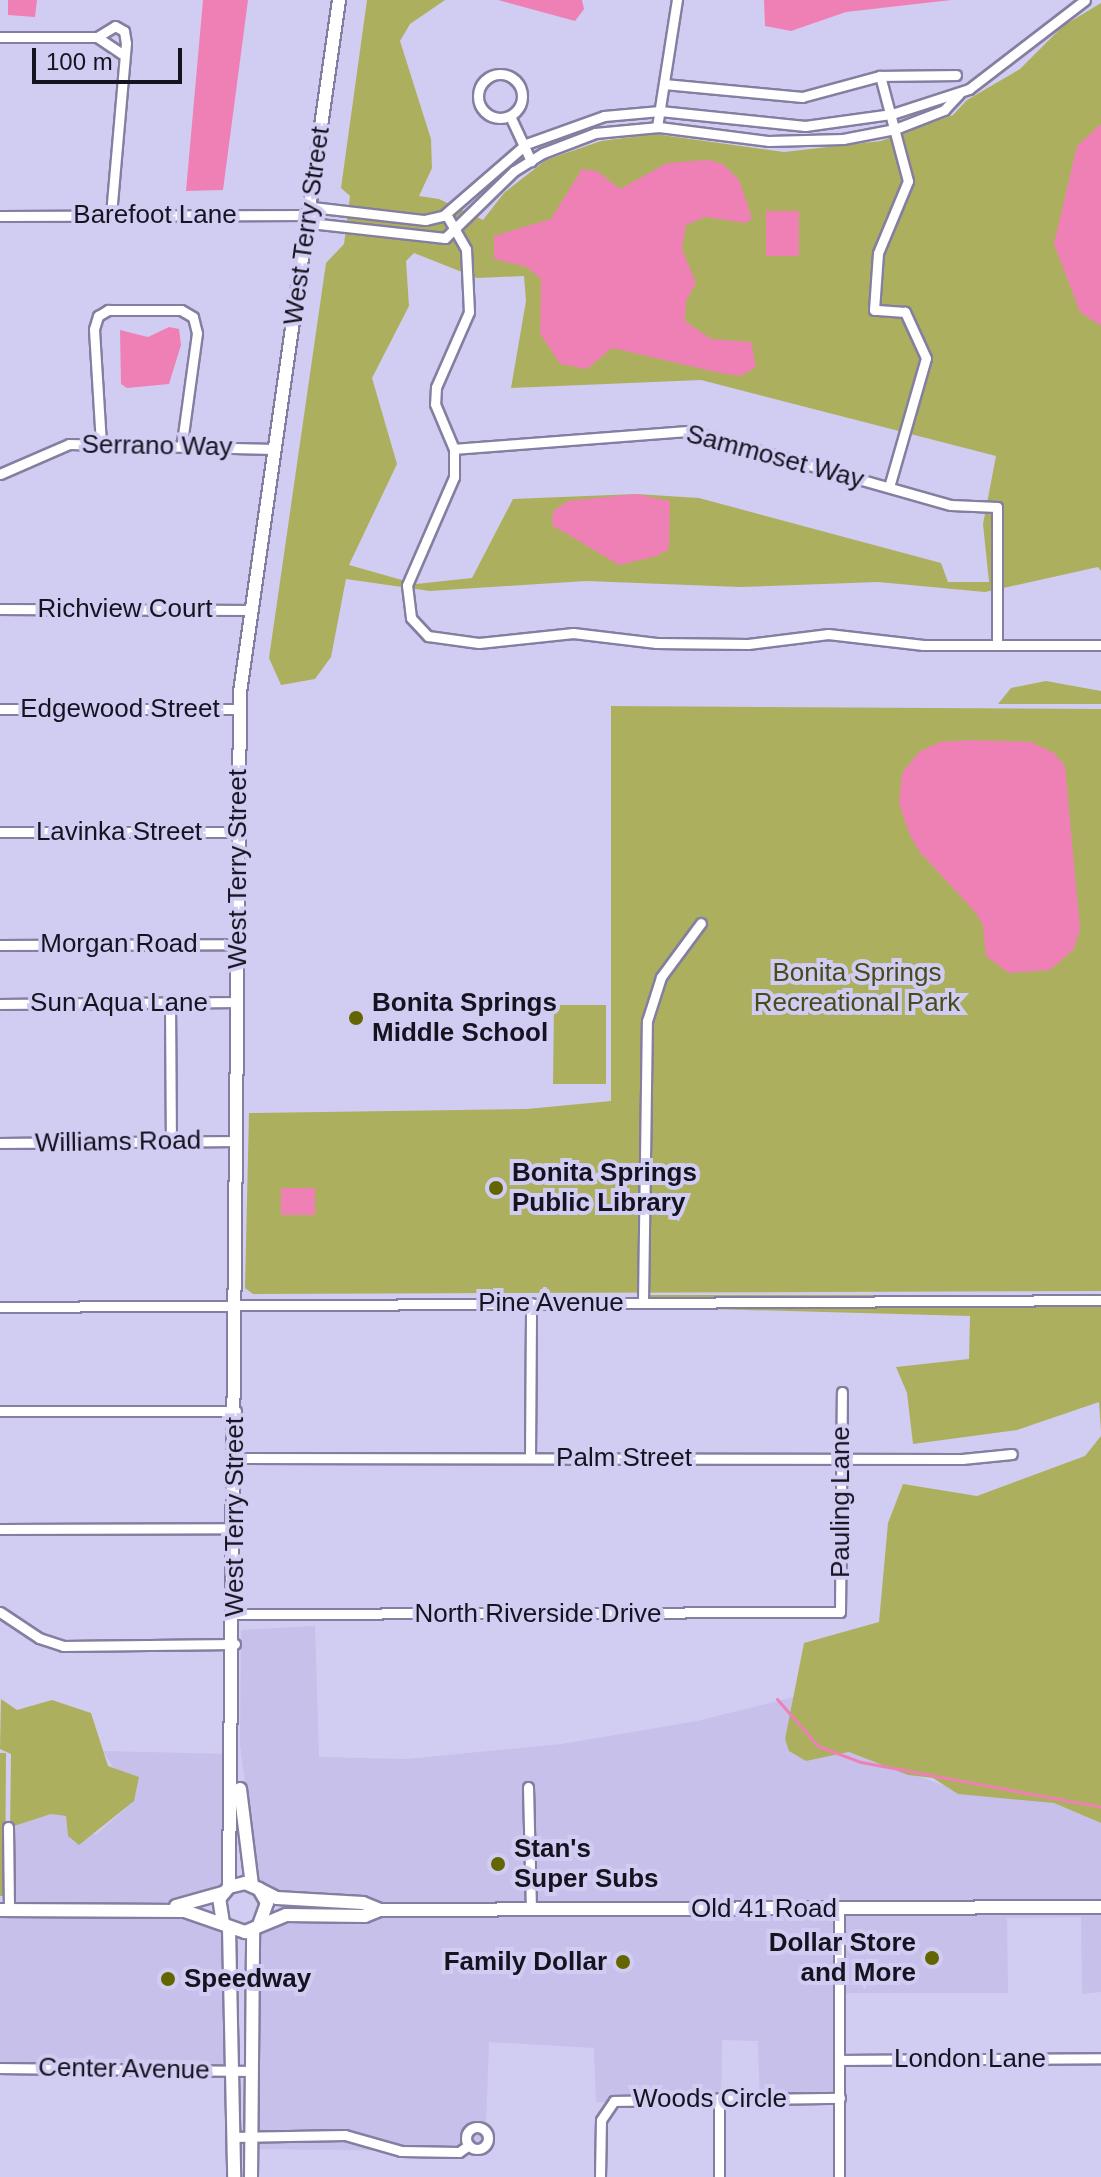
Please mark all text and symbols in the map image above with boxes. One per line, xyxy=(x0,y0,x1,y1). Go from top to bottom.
scale bar xyxy=(36,32,186,82)
text: 100 m xyxy=(46,48,113,75)
street label: West Terry Street xyxy=(278,125,336,327)
street label: Barefoot Lane xyxy=(73,199,237,231)
street label: Sammoset Way xyxy=(683,418,867,496)
street label: Serrano Way xyxy=(81,429,233,463)
street label: Richview Court xyxy=(38,593,212,625)
street label: Edgewood Street xyxy=(20,693,220,725)
street label: West Terry Street xyxy=(222,769,254,969)
street label: Lavinka Street xyxy=(36,816,202,848)
street label: Morgan Road xyxy=(40,928,198,960)
park label: Bonita Springs Recreational Park xyxy=(754,957,960,1018)
street label: Sun Aqua Lane xyxy=(29,987,209,1019)
place label: Bonita Springs Middle School xyxy=(372,987,557,1048)
marker: Bonita Springs Middle School xyxy=(347,1009,365,1027)
street label: Williams Road xyxy=(35,1125,201,1159)
place label: Bonita Springs Public Library xyxy=(512,1157,697,1218)
marker: Bonita Springs Public Library xyxy=(487,1179,505,1197)
street label: Pine Avenue xyxy=(478,1287,624,1319)
street label: West Terry Street xyxy=(219,1417,251,1617)
street label: Pauling Lane xyxy=(825,1426,857,1578)
street label: Palm Street xyxy=(556,1442,692,1474)
street label: North Riverside Drive xyxy=(414,1598,662,1630)
place label: Stan's Super Subs xyxy=(514,1833,658,1894)
marker: Stan's Super Subs xyxy=(489,1855,507,1873)
street label: Old 41 Road xyxy=(691,1893,837,1925)
place label: Dollar Store and More xyxy=(769,1927,916,1988)
place label: Family Dollar xyxy=(444,1946,607,1978)
marker: Dollar Store and More xyxy=(923,1949,941,1967)
marker: Family Dollar xyxy=(614,1953,632,1971)
place label: Speedway xyxy=(184,1963,311,1995)
marker: Speedway xyxy=(159,1970,177,1988)
street label: London Lane xyxy=(894,2043,1046,2075)
street label: Center Avenue xyxy=(37,2052,211,2086)
street label: Woods Circle xyxy=(633,2083,787,2115)

